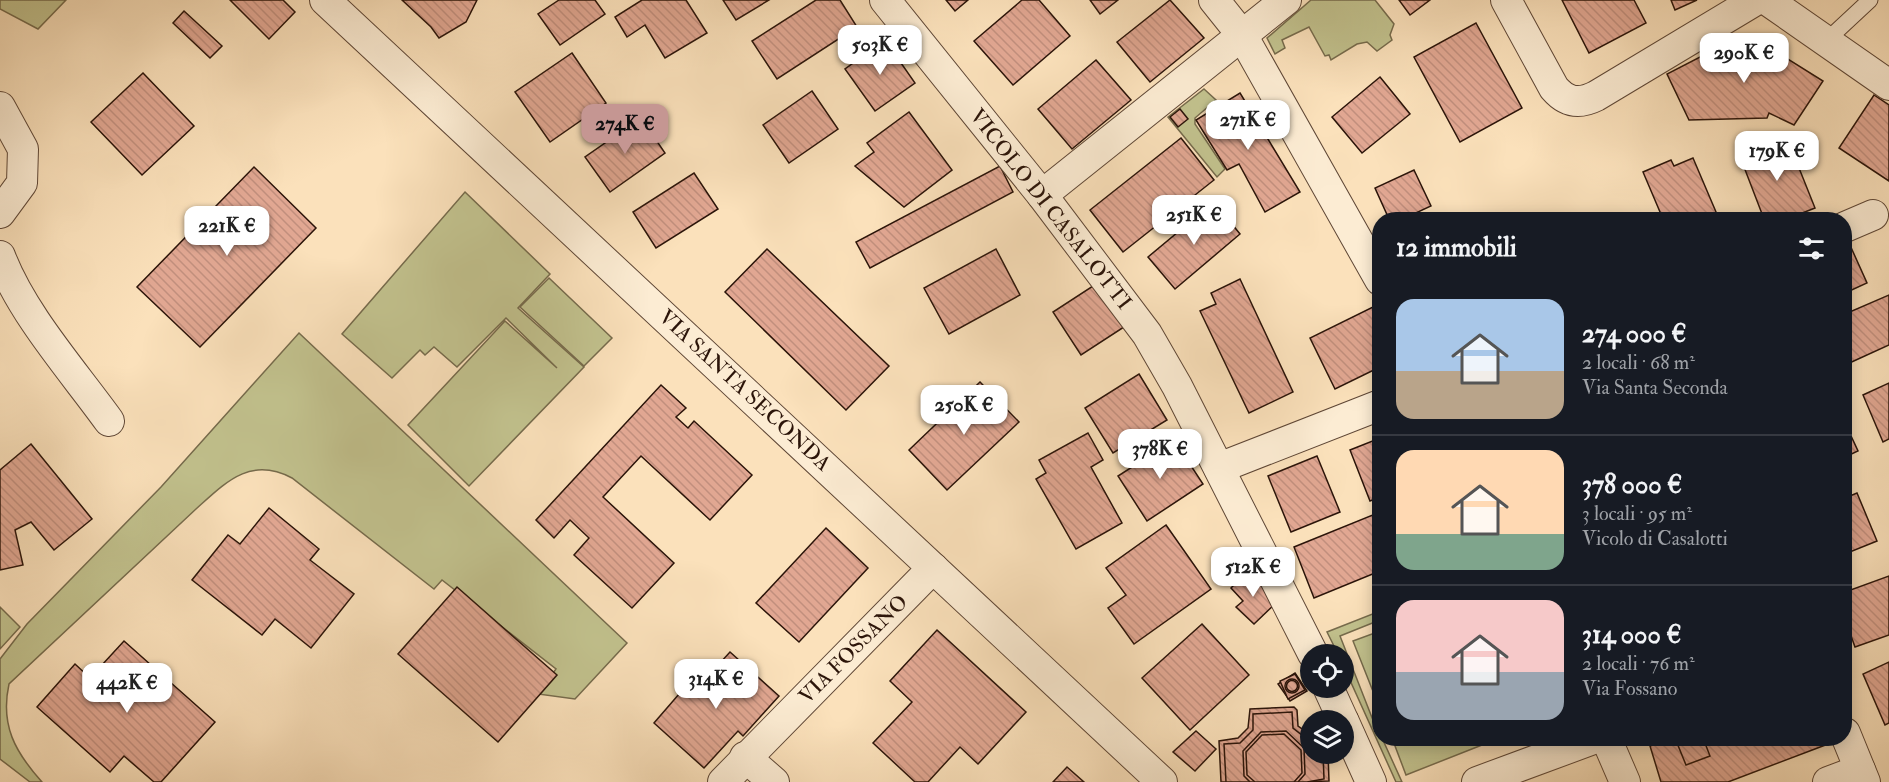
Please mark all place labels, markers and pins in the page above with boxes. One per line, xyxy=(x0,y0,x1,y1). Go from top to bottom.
pin: 503K € xyxy=(831,25,929,76)
pin: 290K € xyxy=(1695,33,1793,84)
pin: 271K € xyxy=(1199,100,1297,151)
pin: 274K € xyxy=(576,104,674,155)
pin: 179K € xyxy=(1728,131,1826,182)
pin: 251K € xyxy=(1145,195,1243,246)
pin: 221K € xyxy=(178,206,276,257)
pin: 250K € xyxy=(915,385,1013,436)
pin: 378K € xyxy=(1111,429,1209,480)
pin: 512K € xyxy=(1204,547,1302,598)
pin: 314K € xyxy=(667,659,765,710)
pin: 442K € xyxy=(78,663,176,714)

